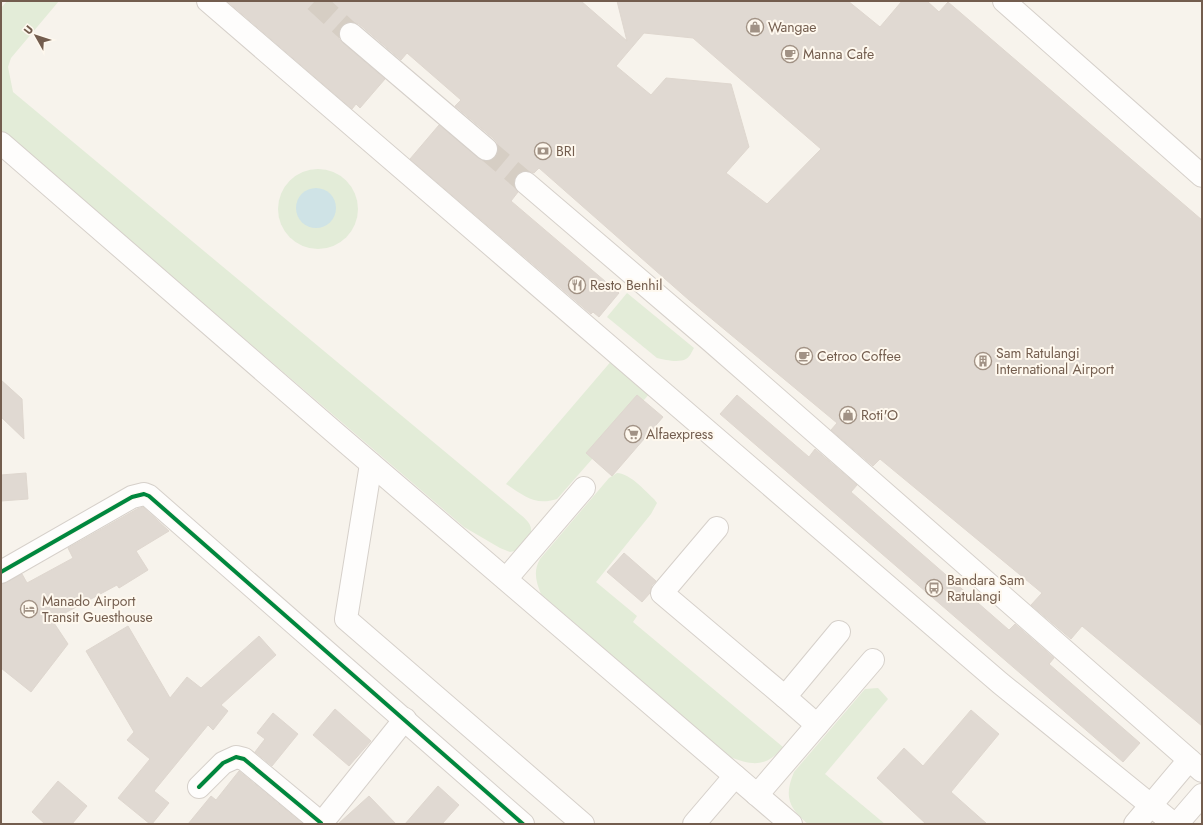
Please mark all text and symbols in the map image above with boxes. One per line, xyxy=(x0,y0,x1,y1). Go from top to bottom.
north arrow xyxy=(16,16,56,56)
shop icon: Wangae xyxy=(745,17,765,37)
place label: Wangae xyxy=(768,17,816,37)
text: U xyxy=(20,22,37,38)
cafe icon: Manna Cafe xyxy=(780,44,800,64)
place label: Manna Cafe xyxy=(803,44,874,64)
bank icon: BRI xyxy=(533,141,553,161)
place label: BRI xyxy=(556,141,575,161)
restaurant icon: Resto Benhil xyxy=(567,275,587,295)
place label: Resto Benhil xyxy=(590,275,662,295)
place label: Sam Ratulangi International Airport xyxy=(996,343,1114,379)
cafe icon: Cetroo Coffee xyxy=(794,346,814,366)
place label: Cetroo Coffee xyxy=(817,346,901,366)
building icon: Sam Ratulangi International Airport xyxy=(973,351,993,371)
shop icon: Roti'O xyxy=(838,405,858,425)
place label: Roti'O xyxy=(861,405,898,425)
supermarket icon: Alfaexpress xyxy=(623,424,643,444)
place label: Alfaexpress xyxy=(646,424,714,444)
place label: Bandara Sam Ratulangi xyxy=(947,570,1025,606)
bus stop icon: Bandara Sam Ratulangi xyxy=(924,578,944,598)
place label: Manado Airport Transit Guesthouse xyxy=(42,591,153,627)
hotel icon: Manado Airport Transit Guesthouse xyxy=(19,599,39,619)

